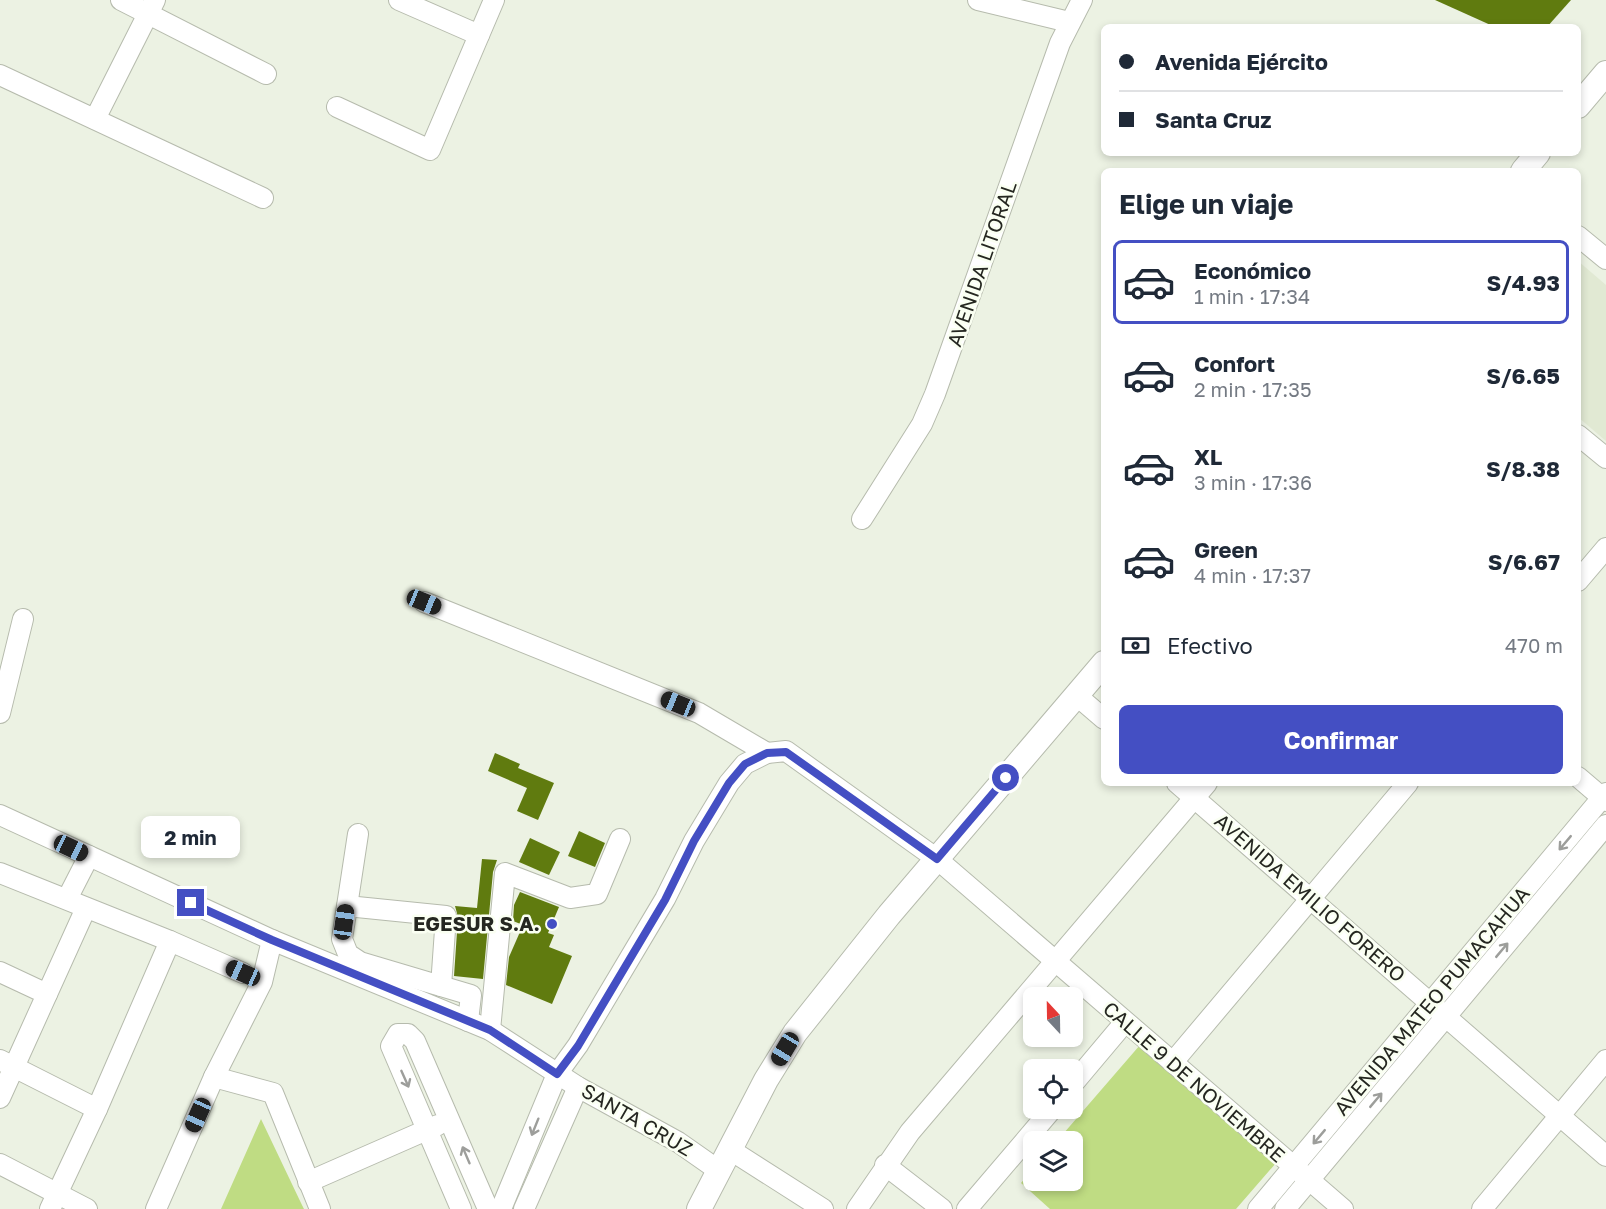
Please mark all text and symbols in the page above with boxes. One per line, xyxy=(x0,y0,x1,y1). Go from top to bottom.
text: Avenida Ejército xyxy=(1155,48,1328,75)
text: Santa Cruz xyxy=(1155,106,1271,133)
street label: AVENIDA LITORAL xyxy=(941,178,1021,350)
text: Elige un viaje xyxy=(1119,188,1293,220)
icon: car xyxy=(1122,255,1176,309)
text: Económico xyxy=(1194,257,1311,284)
text: S/4.93 xyxy=(1487,269,1560,296)
text: 1 min · 17:34 xyxy=(1194,284,1310,308)
icon: car xyxy=(1122,348,1176,402)
text: Confort xyxy=(1194,350,1275,377)
text: S/6.65 xyxy=(1486,362,1560,389)
text: 2 min · 17:35 xyxy=(1194,377,1312,401)
icon: car xyxy=(1122,441,1176,495)
text: XL xyxy=(1194,443,1222,470)
text: S/8.38 xyxy=(1486,455,1560,482)
text: 3 min · 17:36 xyxy=(1194,470,1312,494)
icon: car xyxy=(1122,534,1176,588)
text: Green xyxy=(1194,536,1258,563)
text: S/6.67 xyxy=(1488,548,1560,575)
text: 4 min · 17:37 xyxy=(1194,563,1311,587)
car xyxy=(404,587,444,617)
icon: cash xyxy=(1119,629,1152,662)
text: Efectivo xyxy=(1167,632,1253,659)
text: 470 m xyxy=(1505,633,1563,657)
car xyxy=(658,689,698,719)
button: Confirmar xyxy=(1119,705,1563,774)
route start xyxy=(992,764,1019,791)
street label: AVENIDA EMILIO FORERO xyxy=(1210,808,1411,987)
callout: 2 min xyxy=(142,816,240,858)
text: 2 min xyxy=(164,825,217,849)
car xyxy=(51,832,91,864)
one-way arrow xyxy=(1559,834,1572,850)
street label: AVENIDA MATEO PUMACAHUA xyxy=(1328,881,1534,1120)
route end xyxy=(177,889,204,916)
car xyxy=(333,903,355,941)
place label: EGESUR S.A. xyxy=(413,911,540,935)
marker: EGESUR S.A. xyxy=(545,917,559,931)
one-way arrow xyxy=(1495,942,1508,958)
car xyxy=(223,957,263,989)
north arrow xyxy=(1023,987,1083,1047)
map controls xyxy=(1023,987,1083,1191)
street label: CALLE 9 DE NOVIEMBRE xyxy=(1099,996,1290,1167)
car xyxy=(768,1029,802,1069)
button: locate xyxy=(1023,1059,1083,1119)
one-way arrow xyxy=(400,1069,411,1087)
street label: SANTA CRUZ xyxy=(578,1078,697,1161)
one-way arrow xyxy=(1370,1092,1383,1108)
car xyxy=(182,1095,214,1135)
one-way arrow xyxy=(529,1118,540,1136)
one-way arrow xyxy=(1312,1129,1326,1144)
button: layers xyxy=(1023,1131,1083,1191)
one-way arrow xyxy=(460,1146,471,1165)

